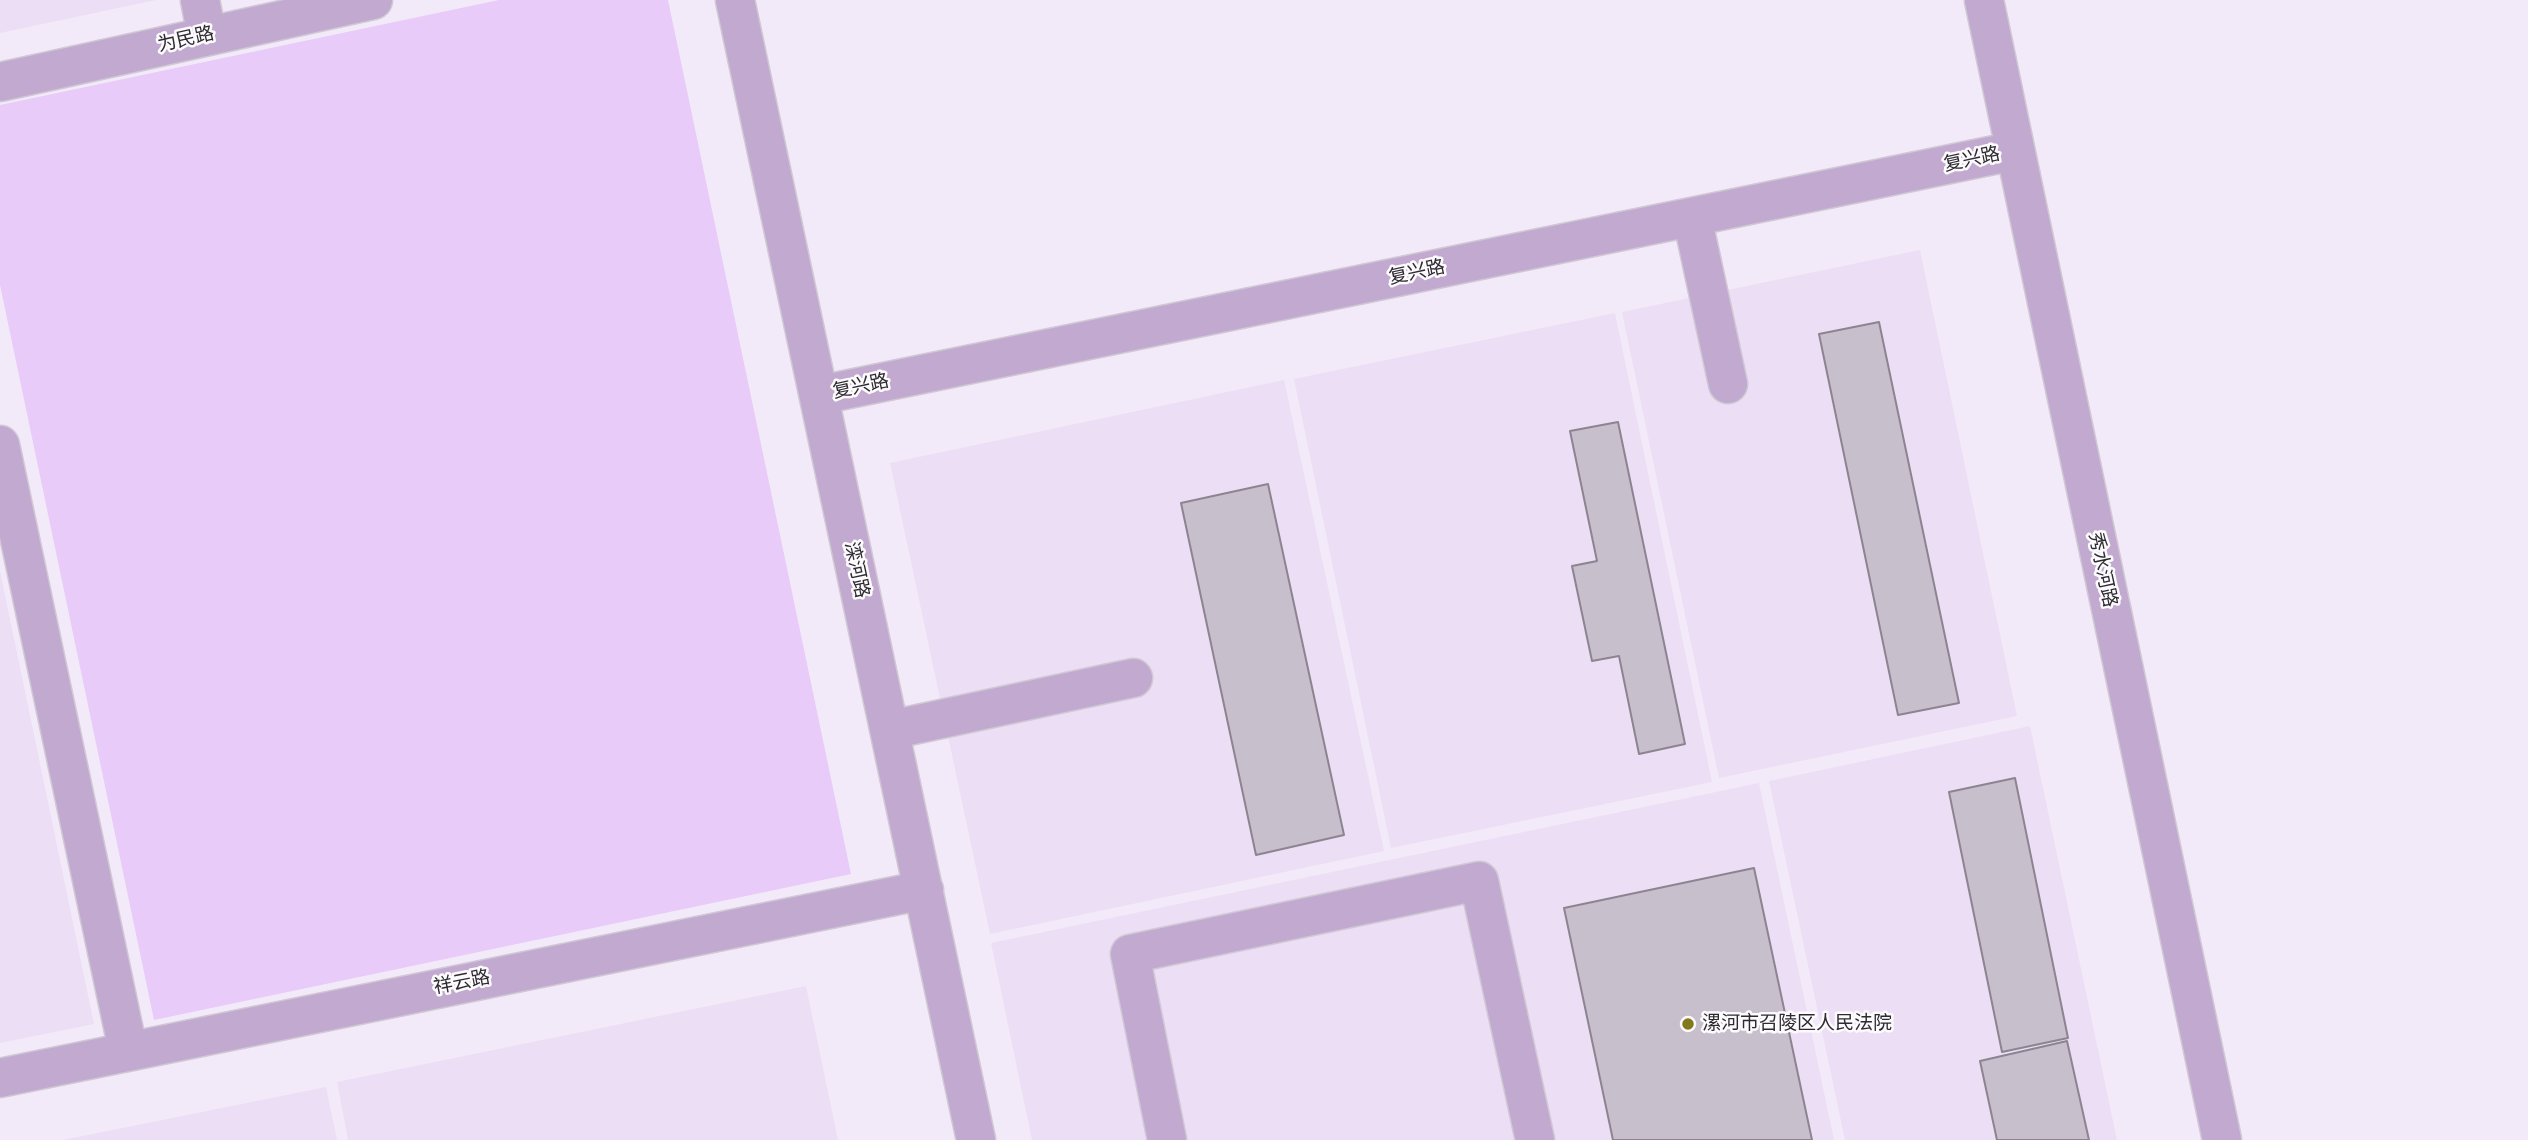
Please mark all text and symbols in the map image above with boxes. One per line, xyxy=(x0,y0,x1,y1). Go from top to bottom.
street label: 为民路 xyxy=(156,22,216,58)
street label: 复兴路 xyxy=(1942,143,2002,177)
street label: 复兴路 xyxy=(1387,256,1447,290)
street label: 复兴路 xyxy=(831,370,891,404)
street label: 秀水河路 xyxy=(2083,530,2121,610)
street label: 滦河路 xyxy=(839,540,873,600)
street label: 祥云路 xyxy=(432,966,492,1000)
place label: 漯河市召陵区人民法院 xyxy=(1702,1013,1892,1035)
marker: 漯河市召陵区人民法院 xyxy=(1680,1016,1696,1032)

